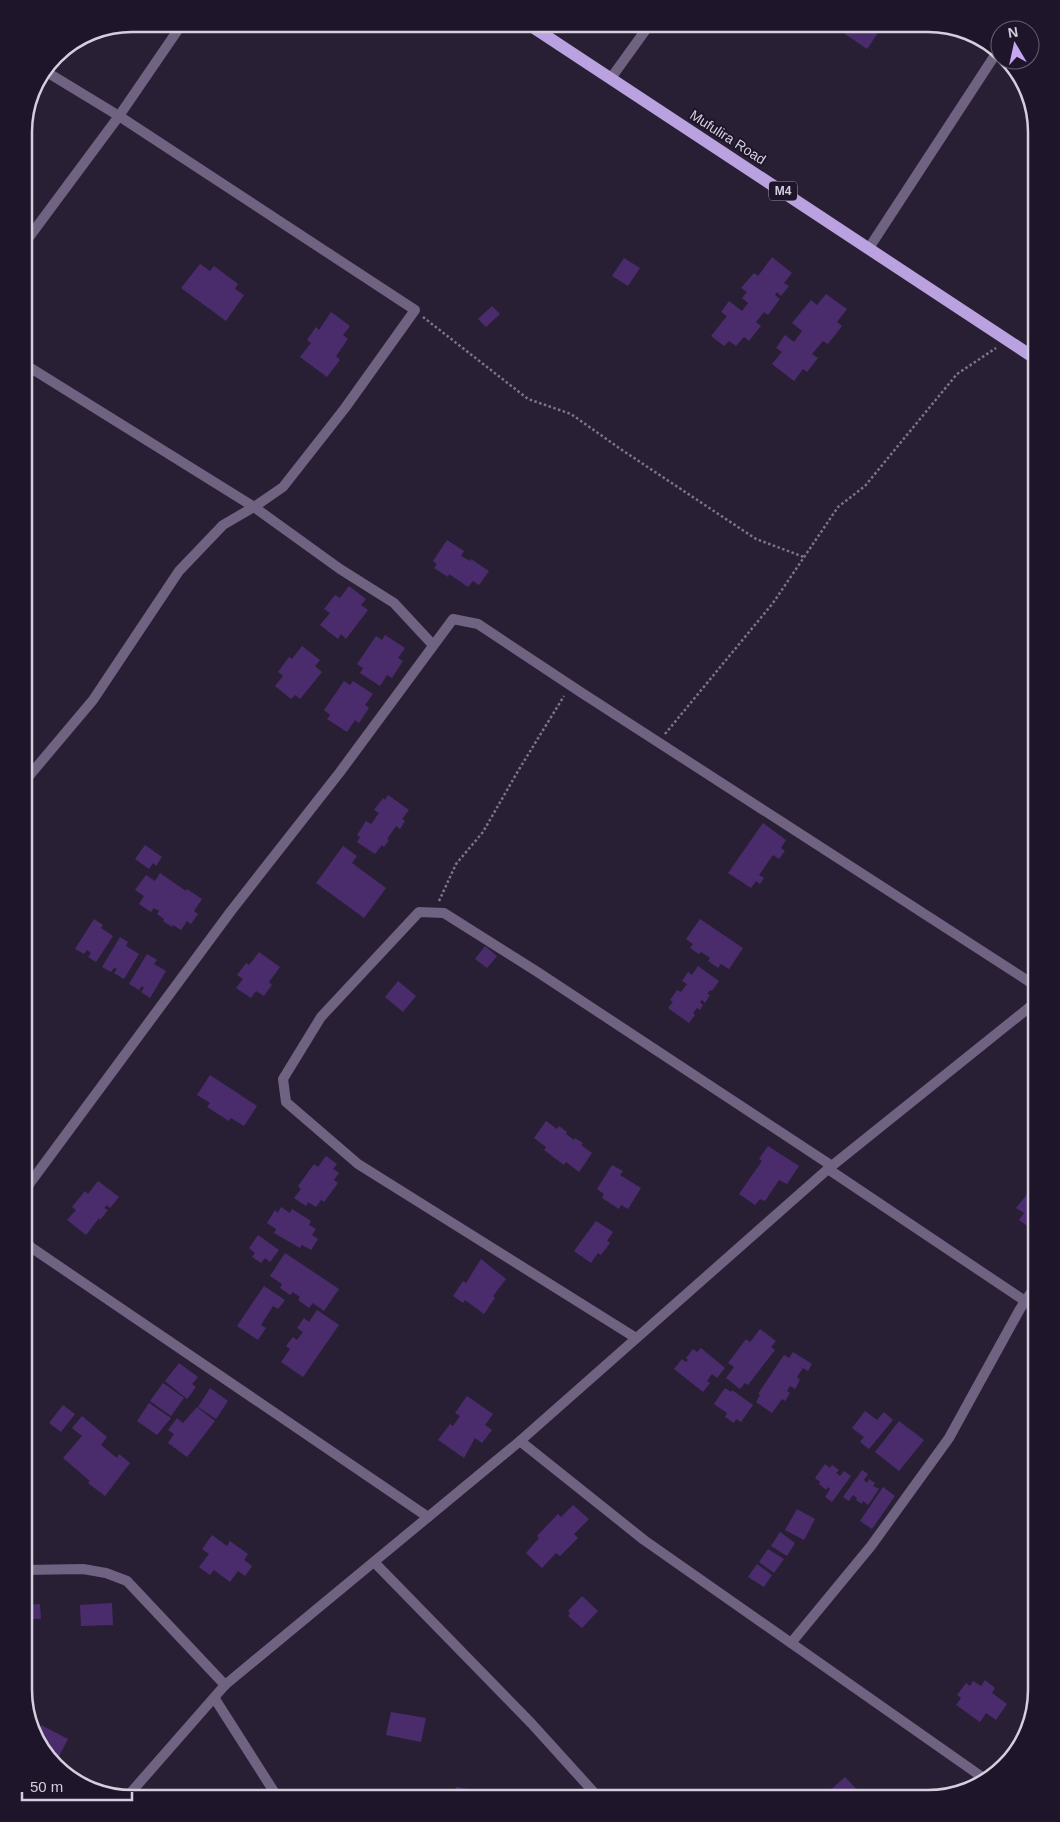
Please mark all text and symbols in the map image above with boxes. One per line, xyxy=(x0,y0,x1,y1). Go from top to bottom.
north arrow xyxy=(990,20,1040,70)
text: N xyxy=(1007,23,1019,41)
street label: Mufulira Road xyxy=(687,107,769,167)
road number: M4 xyxy=(769,182,797,200)
scale bar xyxy=(22,1770,132,1802)
text: 50 m xyxy=(30,1778,63,1795)

